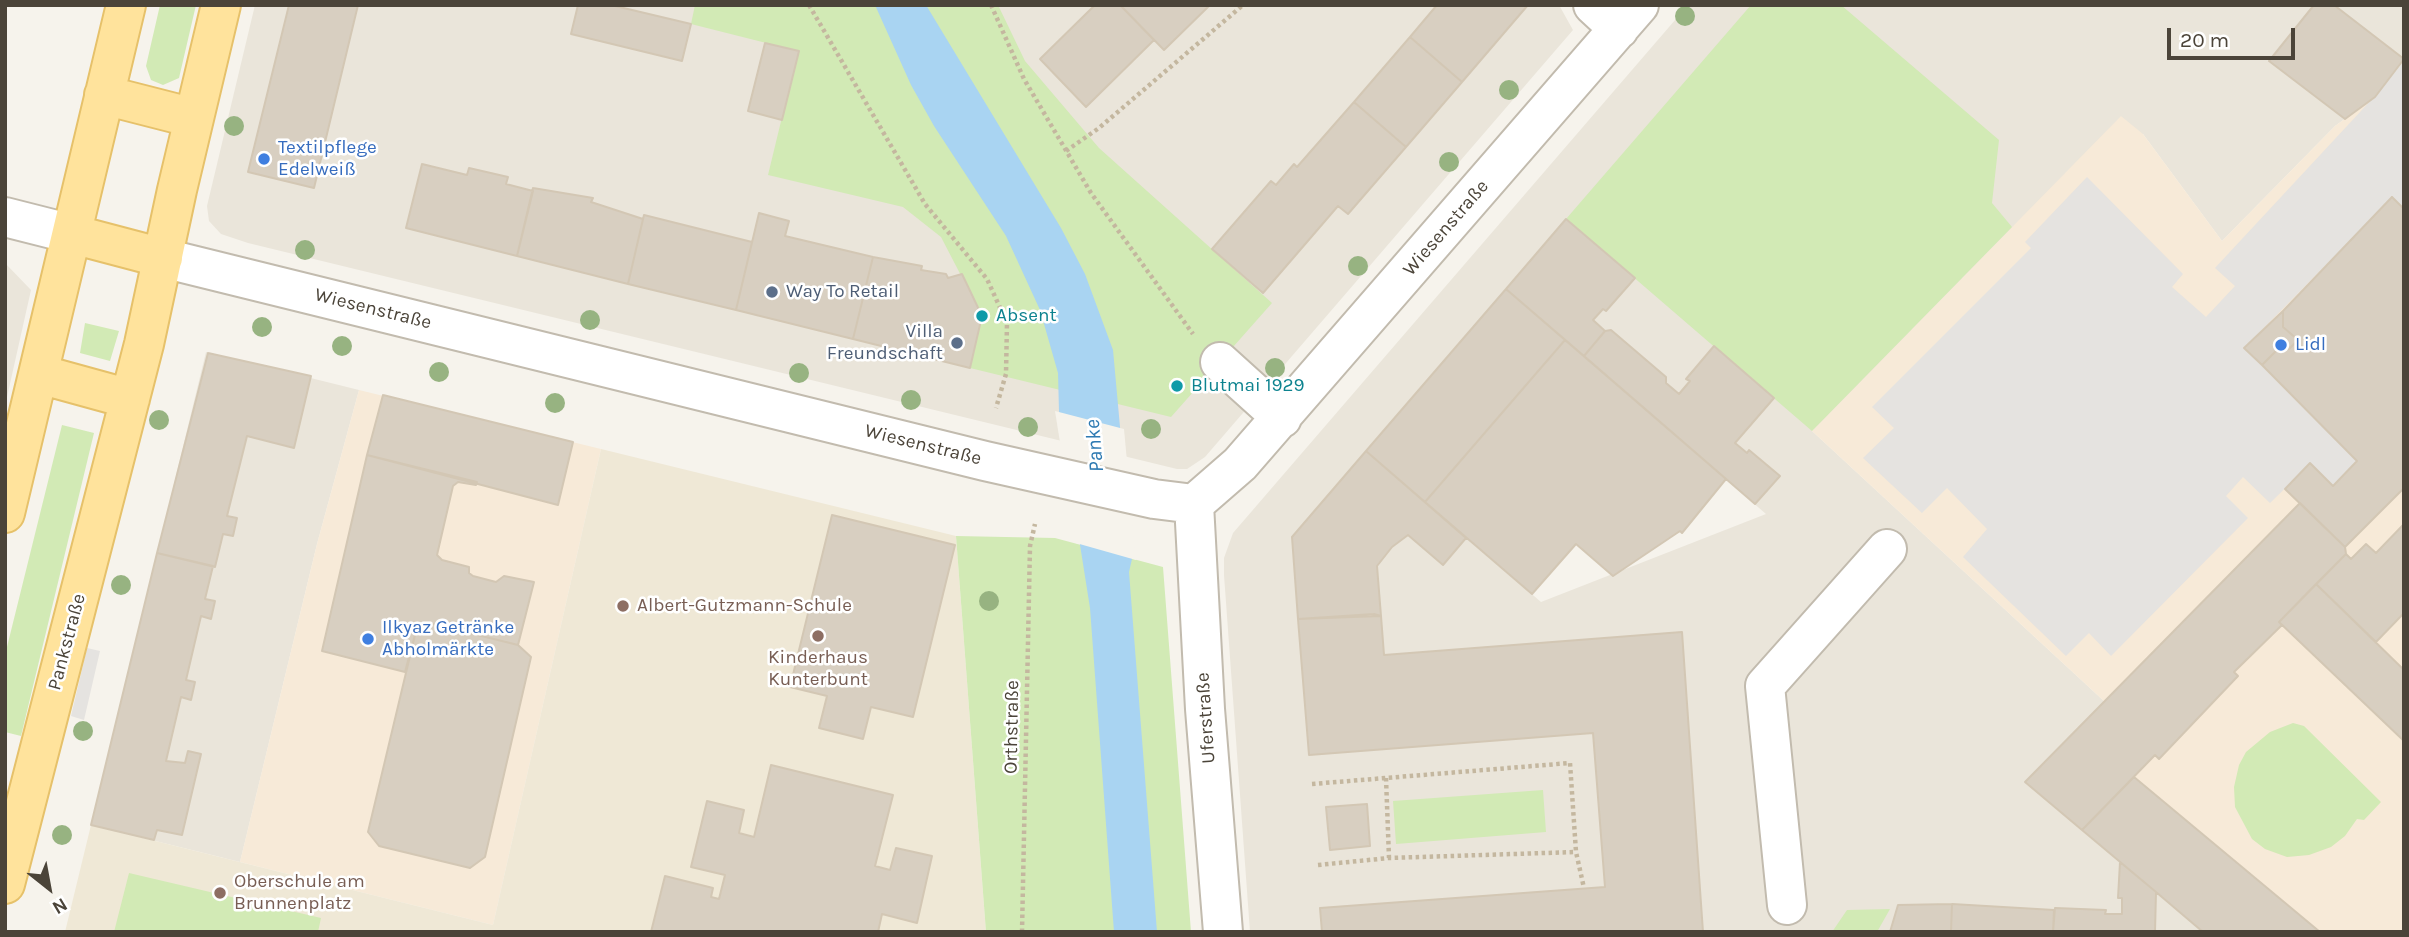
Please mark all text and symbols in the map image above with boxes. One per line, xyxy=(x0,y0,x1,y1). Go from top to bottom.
scale bar xyxy=(2171,14,2299,58)
text: 20 m xyxy=(2180,28,2229,52)
place label: Textilpflege Edelweiß xyxy=(278,137,377,181)
marker: Textilpflege Edelweiß xyxy=(256,151,272,167)
street label: Wiesenstraße xyxy=(1398,175,1494,281)
place label: Way To Retail xyxy=(786,281,899,303)
street label: Wiesenstraße xyxy=(312,283,434,335)
marker: Way To Retail xyxy=(764,284,780,300)
place label: Absent xyxy=(996,305,1057,327)
marker: Absent xyxy=(974,308,990,324)
place label: Villa Freundschaft xyxy=(827,321,943,365)
place label: Lidl xyxy=(2295,334,2326,356)
marker: Villa Freundschaft xyxy=(949,335,965,351)
marker: Lidl xyxy=(2273,337,2289,353)
place label: Blutmai 1929 xyxy=(1191,375,1305,397)
marker: Blutmai 1929 xyxy=(1169,378,1185,394)
street label: Wiesenstraße xyxy=(862,419,984,471)
water label: Panke xyxy=(1080,419,1110,473)
street label: Pankstraße xyxy=(43,591,91,693)
place label: Albert-Gutzmann-Schule xyxy=(637,595,852,617)
marker: Albert-Gutzmann-Schule xyxy=(615,598,631,614)
place label: Ilkyaz Getränke Abholmärkte xyxy=(382,617,514,661)
marker: Kinderhaus Kunterbunt xyxy=(810,628,826,644)
marker: Ilkyaz Getränke Abholmärkte xyxy=(360,631,376,647)
place label: Kinderhaus Kunterbunt xyxy=(768,647,868,691)
street label: Uferstraße xyxy=(1191,672,1221,764)
street label: Orthstraße xyxy=(1000,680,1024,774)
north arrow xyxy=(14,853,84,923)
place label: Oberschule am Brunnenplatz xyxy=(234,871,365,915)
marker: Oberschule am Brunnenplatz xyxy=(212,885,228,901)
text: N xyxy=(48,893,71,919)

